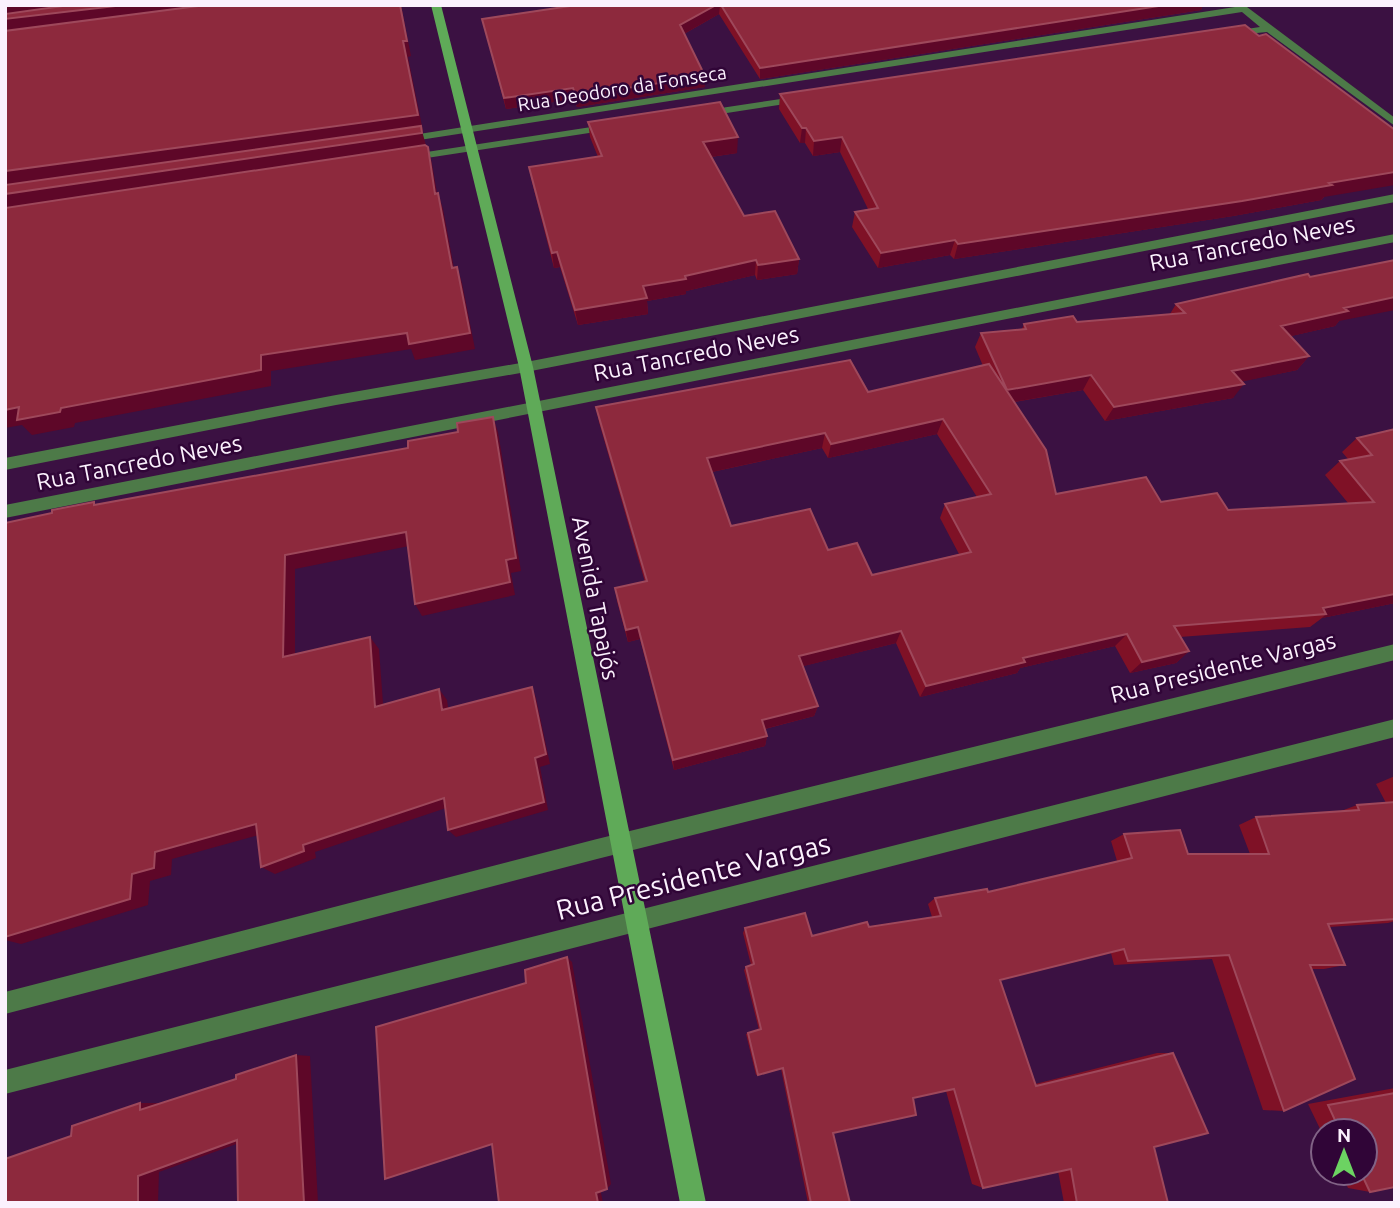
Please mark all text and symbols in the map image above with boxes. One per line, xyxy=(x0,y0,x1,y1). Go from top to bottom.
street label: Rua Deodoro da Fonseca xyxy=(516,61,728,115)
street label: Rua Tancredo Neves xyxy=(1147,211,1357,275)
street label: Rua Tancredo Neves xyxy=(591,321,801,385)
street label: Rua Tancredo Neves xyxy=(34,430,244,494)
street label: Avenida Tapajós xyxy=(568,514,624,682)
street label: Rua Presidente Vargas xyxy=(1108,627,1338,707)
street label: Rua Presidente Vargas xyxy=(553,827,833,925)
north arrow xyxy=(1309,1117,1379,1187)
text: N xyxy=(1337,1124,1351,1146)

